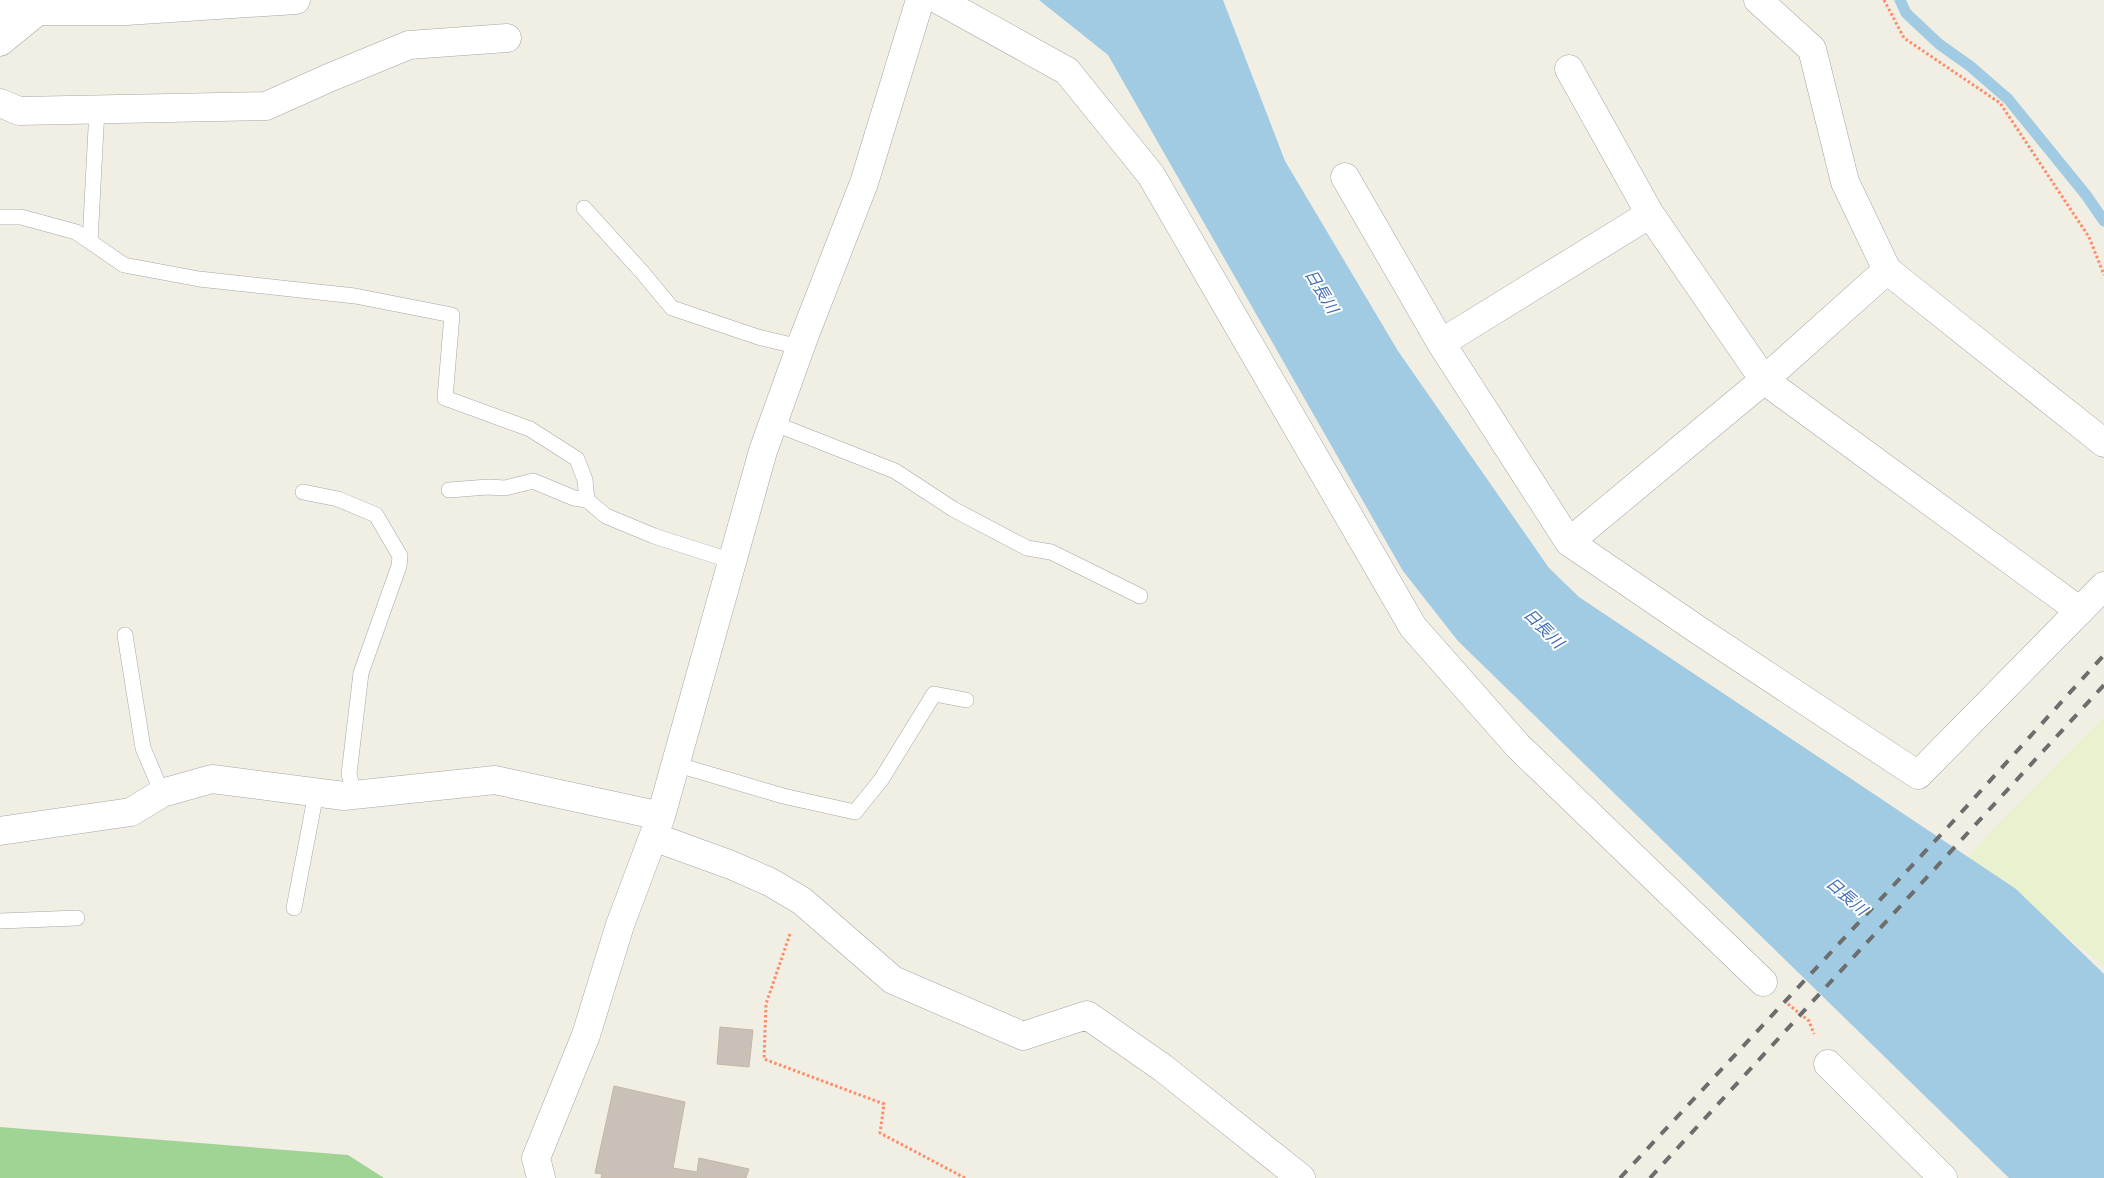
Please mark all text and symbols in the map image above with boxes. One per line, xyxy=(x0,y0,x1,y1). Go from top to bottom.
water label: 日長川 xyxy=(1300,265,1345,319)
water label: 日長川 xyxy=(1519,603,1570,654)
water label: 日長川 xyxy=(1822,872,1874,921)

